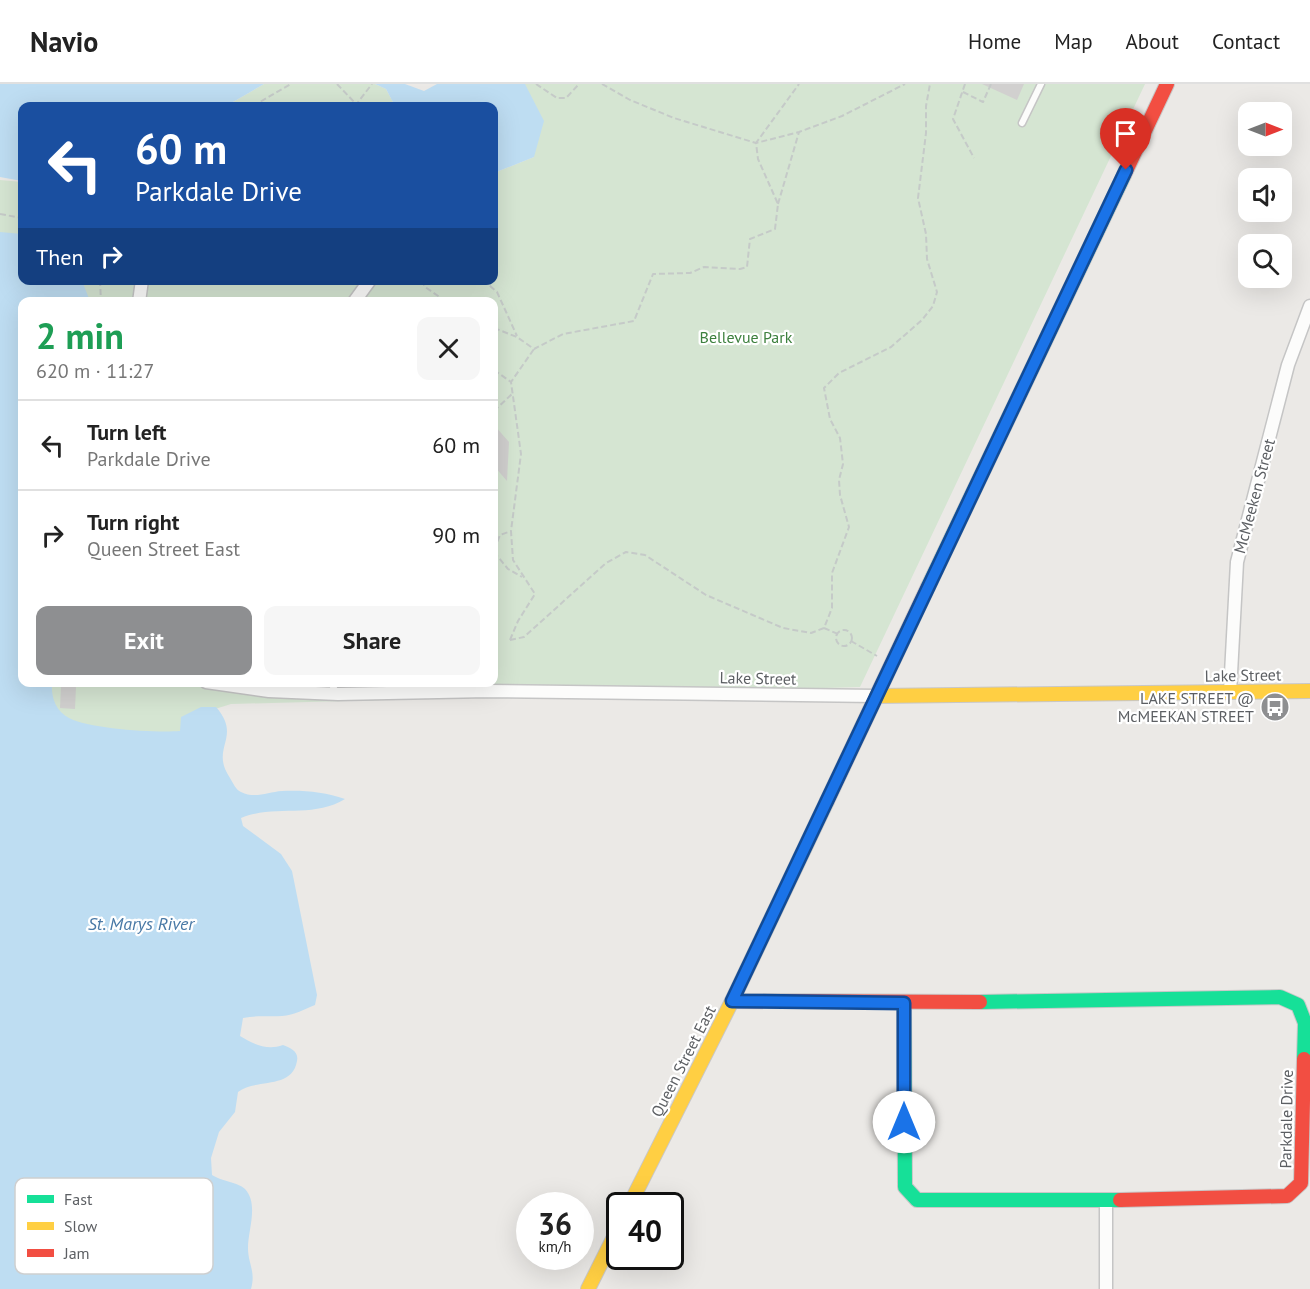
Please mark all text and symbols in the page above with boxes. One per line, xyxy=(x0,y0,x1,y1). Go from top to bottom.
text: Navio xyxy=(30,23,98,60)
text: Home xyxy=(968,28,1021,55)
text: Map xyxy=(1054,28,1093,55)
text: About xyxy=(1126,28,1179,55)
text: Contact xyxy=(1212,28,1280,55)
north arrow xyxy=(1238,102,1292,156)
map controls xyxy=(1238,102,1292,288)
pin xyxy=(1100,108,1151,170)
icon: arrive xyxy=(1109,117,1142,150)
text: 60 m xyxy=(135,121,227,176)
icon: left xyxy=(36,126,114,204)
button: sound xyxy=(1238,168,1292,222)
text: Parkdale Drive xyxy=(135,174,302,208)
button: search xyxy=(1238,234,1292,288)
icon: right xyxy=(95,240,128,273)
text: Then xyxy=(36,243,83,271)
text: 2 min xyxy=(36,312,124,359)
button: close xyxy=(417,317,480,380)
park label: Bellevue Park xyxy=(700,327,793,347)
text: 620 m · 11:27 xyxy=(36,358,154,384)
text: Turn left xyxy=(87,418,167,446)
icon: left xyxy=(36,429,69,462)
text: 60 m xyxy=(432,431,480,459)
street label: McMeeken Street xyxy=(1229,436,1279,556)
text: Parkdale Drive xyxy=(87,446,211,472)
text: Turn right xyxy=(87,508,179,536)
icon: right xyxy=(36,519,69,552)
text: 90 m xyxy=(432,521,480,549)
text: Queen Street East xyxy=(87,536,240,562)
button: Exit xyxy=(36,606,252,675)
button: Share xyxy=(264,606,480,675)
street label: Lake Street xyxy=(1205,664,1282,686)
street label: Lake Street xyxy=(720,667,797,689)
place label: LAKE STREET @ McMEEKAN STREET xyxy=(1118,688,1254,726)
bus stop icon: LAKE STREET @ McMEEKAN STREET xyxy=(1259,691,1291,723)
water label: St. Marys River xyxy=(88,912,195,935)
street label: Queen Street East xyxy=(646,1001,720,1120)
street label: Parkdale Drive xyxy=(1275,1069,1297,1169)
position arrow xyxy=(872,1090,936,1154)
legend xyxy=(15,1178,213,1274)
text: Fast xyxy=(64,1189,93,1209)
speed limit sign: 40 xyxy=(606,1192,684,1270)
text: 36 xyxy=(538,1204,572,1243)
text: Slow xyxy=(64,1216,98,1236)
text: km/h xyxy=(539,1237,571,1256)
text: Jam xyxy=(63,1243,90,1263)

